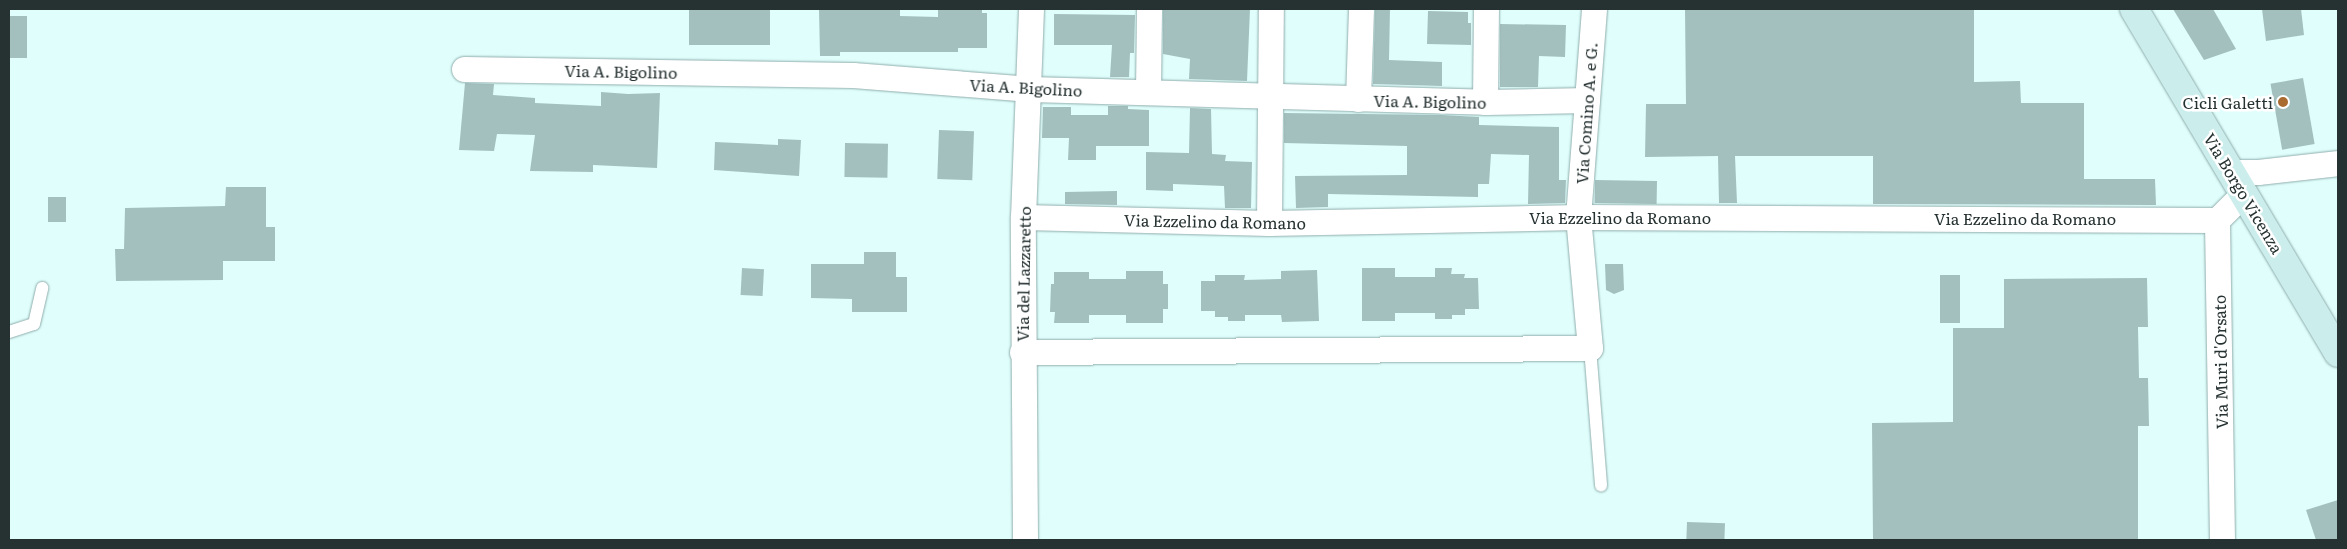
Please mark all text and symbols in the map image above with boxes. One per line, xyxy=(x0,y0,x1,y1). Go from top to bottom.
street label: Via Comino A. e G. xyxy=(1571,41,1601,185)
street label: Via A. Bigolino xyxy=(564,60,678,82)
street label: Via A. Bigolino xyxy=(969,74,1083,100)
street label: Via A. Bigolino xyxy=(1373,90,1487,112)
place label: Cicli Galetti xyxy=(2183,92,2273,112)
marker: Cicli Galetti xyxy=(2277,96,2289,108)
street label: Via Borgo Vicenza xyxy=(2200,129,2288,257)
street label: Via del Lazzaretto xyxy=(1012,206,1034,342)
street label: Via Ezzelino da Romano xyxy=(1529,207,1711,227)
street label: Via Ezzelino da Romano xyxy=(1934,208,2116,228)
street label: Via Ezzelino da Romano xyxy=(1124,210,1306,232)
street label: Via Muri d'Orsato xyxy=(2209,295,2231,429)

